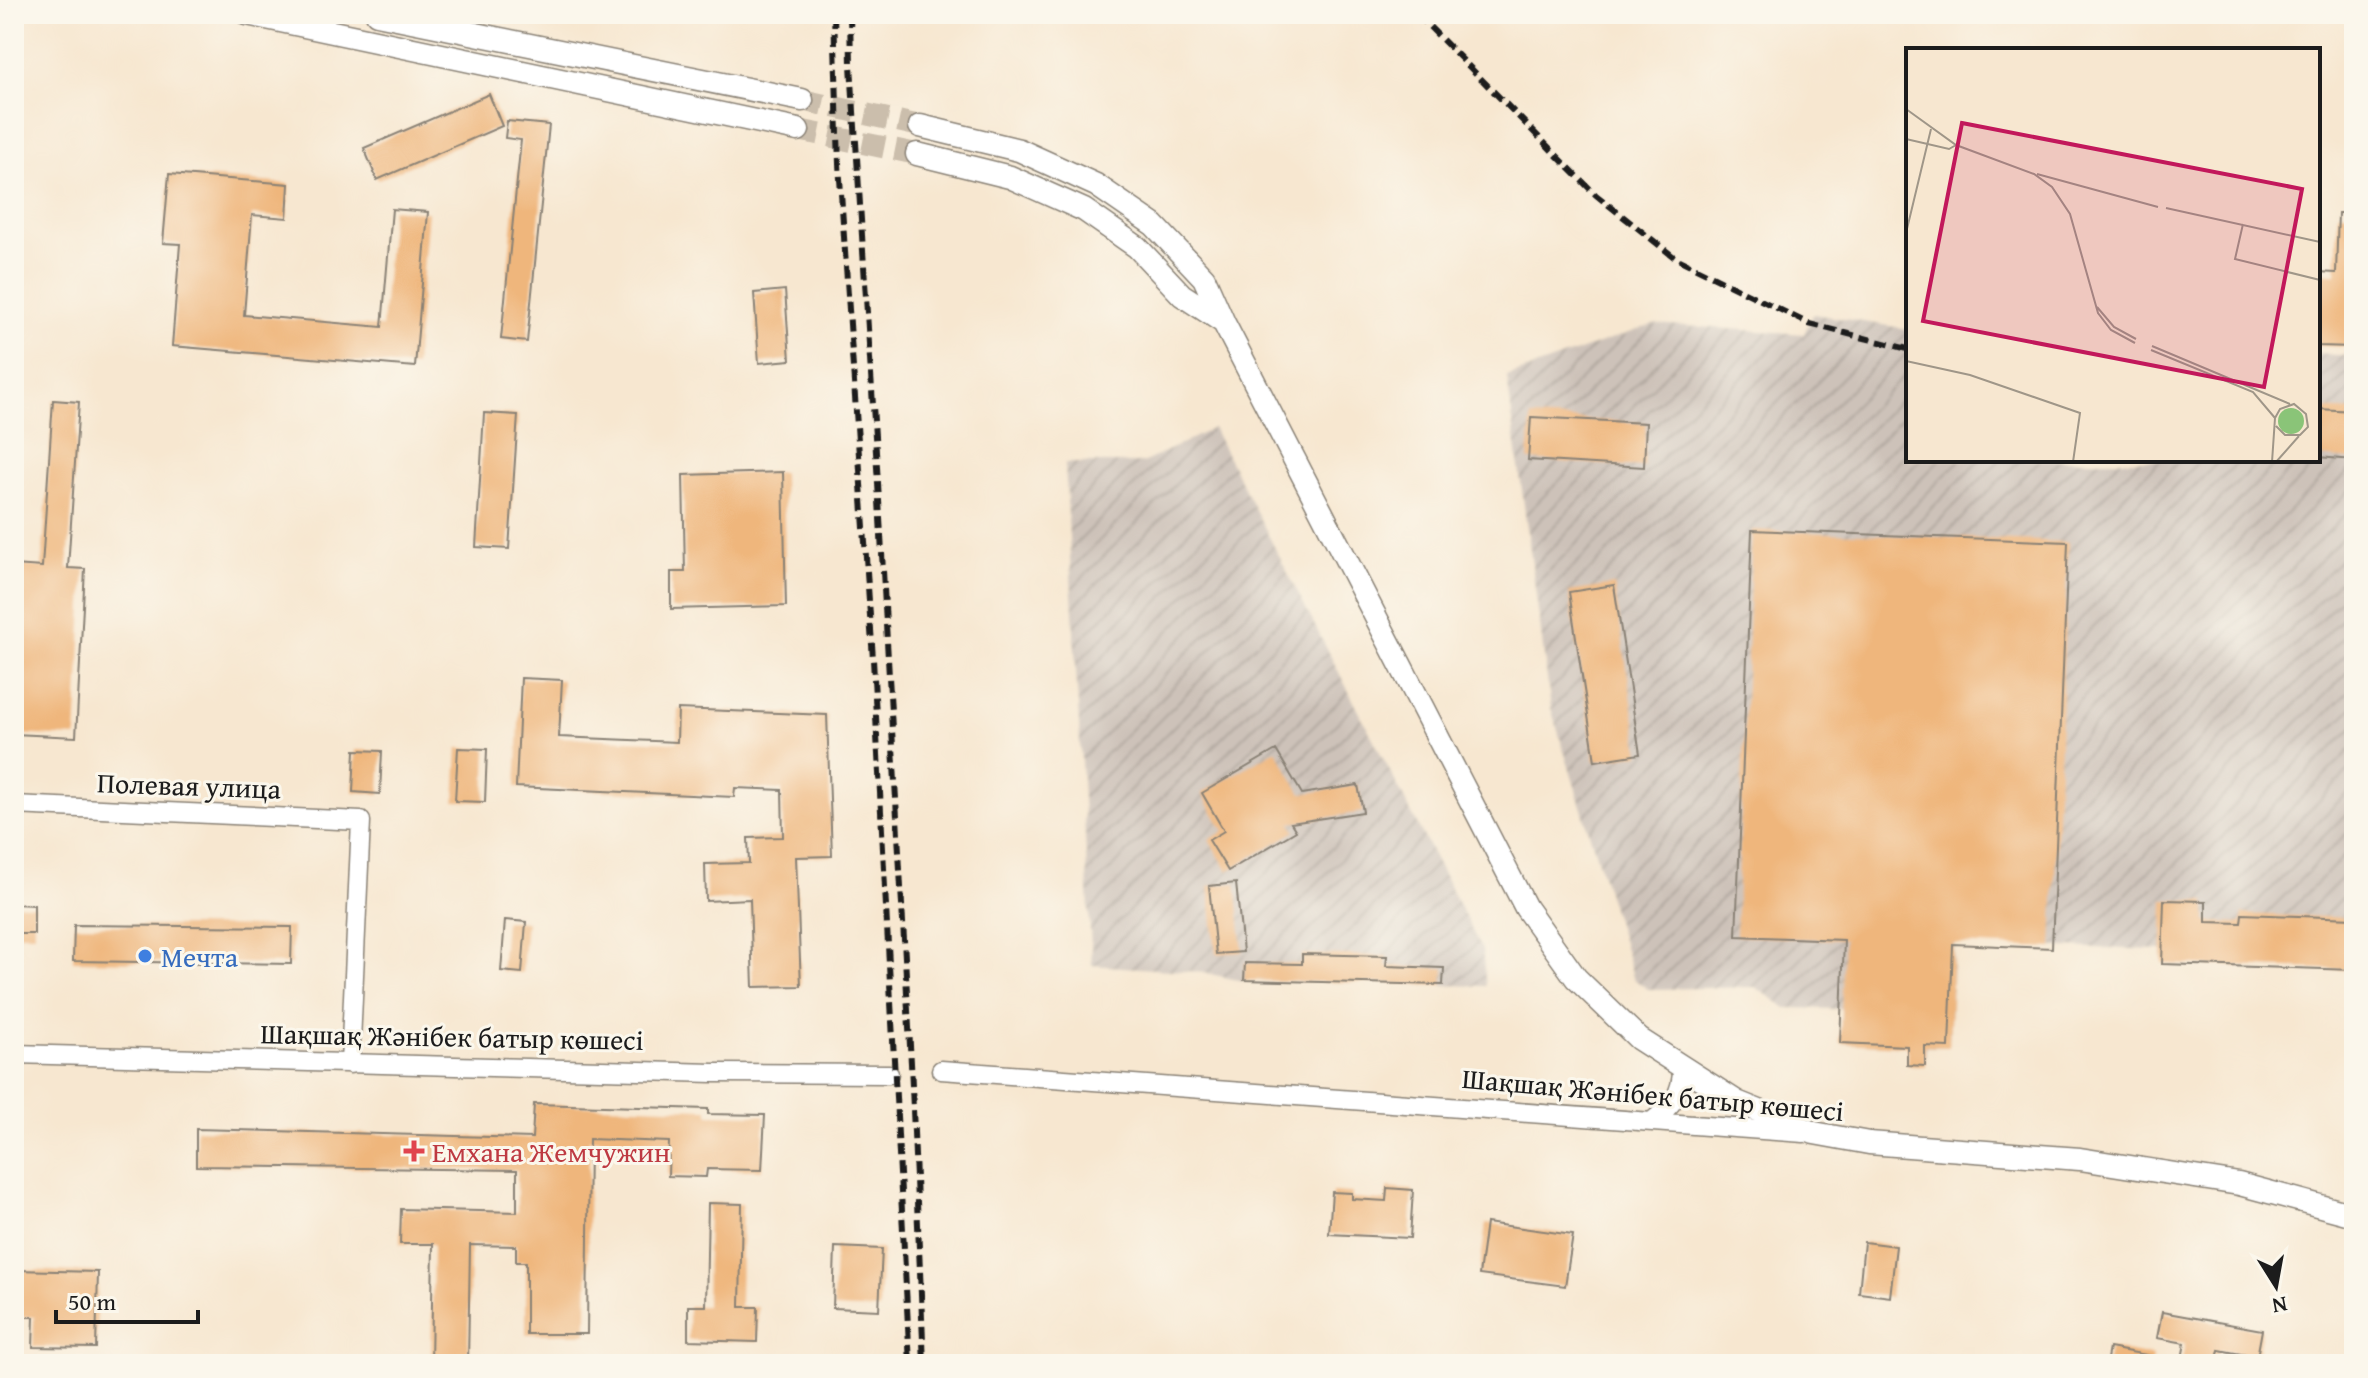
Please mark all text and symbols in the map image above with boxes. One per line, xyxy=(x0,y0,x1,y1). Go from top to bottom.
inset map xyxy=(1906,48,2320,462)
street label: Полевая улица xyxy=(96,761,282,809)
place label: Мечта xyxy=(161,936,239,977)
marker: Мечта xyxy=(136,947,154,965)
street label: Шақшақ Жәнібек батыр көшесі xyxy=(260,1012,644,1060)
street label: Шақшақ Жәнібек батыр көшесі xyxy=(1460,1057,1846,1131)
place label: Емхана Жемчужин xyxy=(432,1131,670,1172)
marker: Емхана Жемчужин xyxy=(403,1140,425,1162)
north arrow xyxy=(2236,1246,2316,1326)
scale bar xyxy=(56,1274,198,1324)
text: 50 m xyxy=(68,1284,116,1319)
text: N xyxy=(2269,1289,2290,1323)

